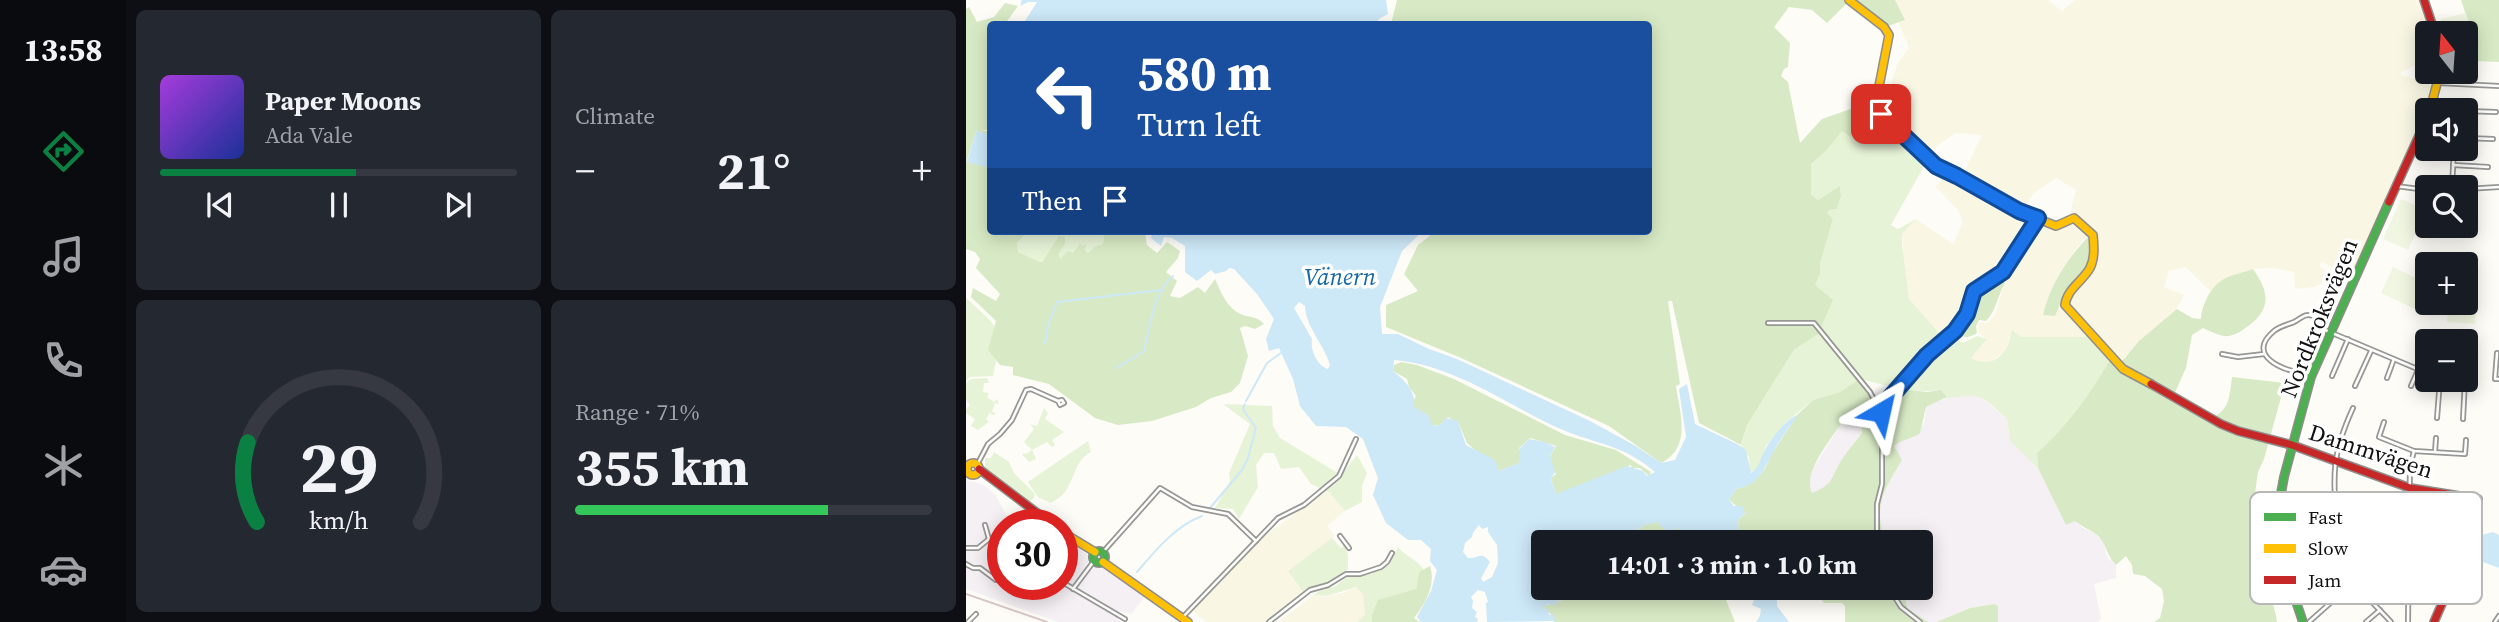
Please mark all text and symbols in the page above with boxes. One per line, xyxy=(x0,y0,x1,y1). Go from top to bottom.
north arrow xyxy=(2415,21,2478,84)
map controls xyxy=(2415,21,2478,392)
text: 13:58 xyxy=(24,28,102,72)
text: 580 m xyxy=(1137,39,1272,106)
icon: left xyxy=(1022,49,1113,140)
text: Paper Moons xyxy=(265,83,421,119)
pin xyxy=(1851,84,1911,144)
icon: arrive xyxy=(1862,95,1900,133)
button: sound xyxy=(2415,98,2478,161)
text: Climate xyxy=(575,100,655,132)
text: Turn left xyxy=(1137,103,1261,147)
text: Ada Vale xyxy=(265,119,353,151)
icon: directions xyxy=(39,127,88,176)
text: 21° xyxy=(717,135,790,206)
text: − xyxy=(575,145,595,197)
text: + xyxy=(912,145,932,197)
button: search xyxy=(2415,175,2478,238)
icon: arrive xyxy=(1096,182,1134,220)
text: Then xyxy=(1022,183,1082,219)
icon: previous xyxy=(201,186,239,224)
icon: pause xyxy=(320,186,358,224)
icon: next xyxy=(439,186,477,224)
icon: music xyxy=(39,232,88,281)
street label: Nordkroksvägen xyxy=(2273,234,2365,402)
button: + xyxy=(2415,252,2478,315)
water label: Vänern xyxy=(1304,260,1376,293)
button: − xyxy=(2415,329,2478,392)
icon: phone xyxy=(39,336,88,385)
position arrow xyxy=(1844,375,1918,449)
text: Range · 71% xyxy=(575,396,700,428)
street label: Dammvägen xyxy=(2305,416,2437,486)
text: 29 xyxy=(299,417,378,516)
text: 355 km xyxy=(575,431,749,502)
icon: climate xyxy=(39,441,88,490)
legend xyxy=(2250,492,2482,604)
text: km/h xyxy=(309,503,368,537)
text: Fast xyxy=(2308,504,2343,530)
speed limit sign: 30 xyxy=(987,509,1078,600)
text: Slow xyxy=(2308,535,2349,561)
icon: car xyxy=(39,545,88,594)
text: 14:01 · 3 min · 1.0 km xyxy=(1607,547,1857,583)
text: Jam xyxy=(2307,567,2341,593)

